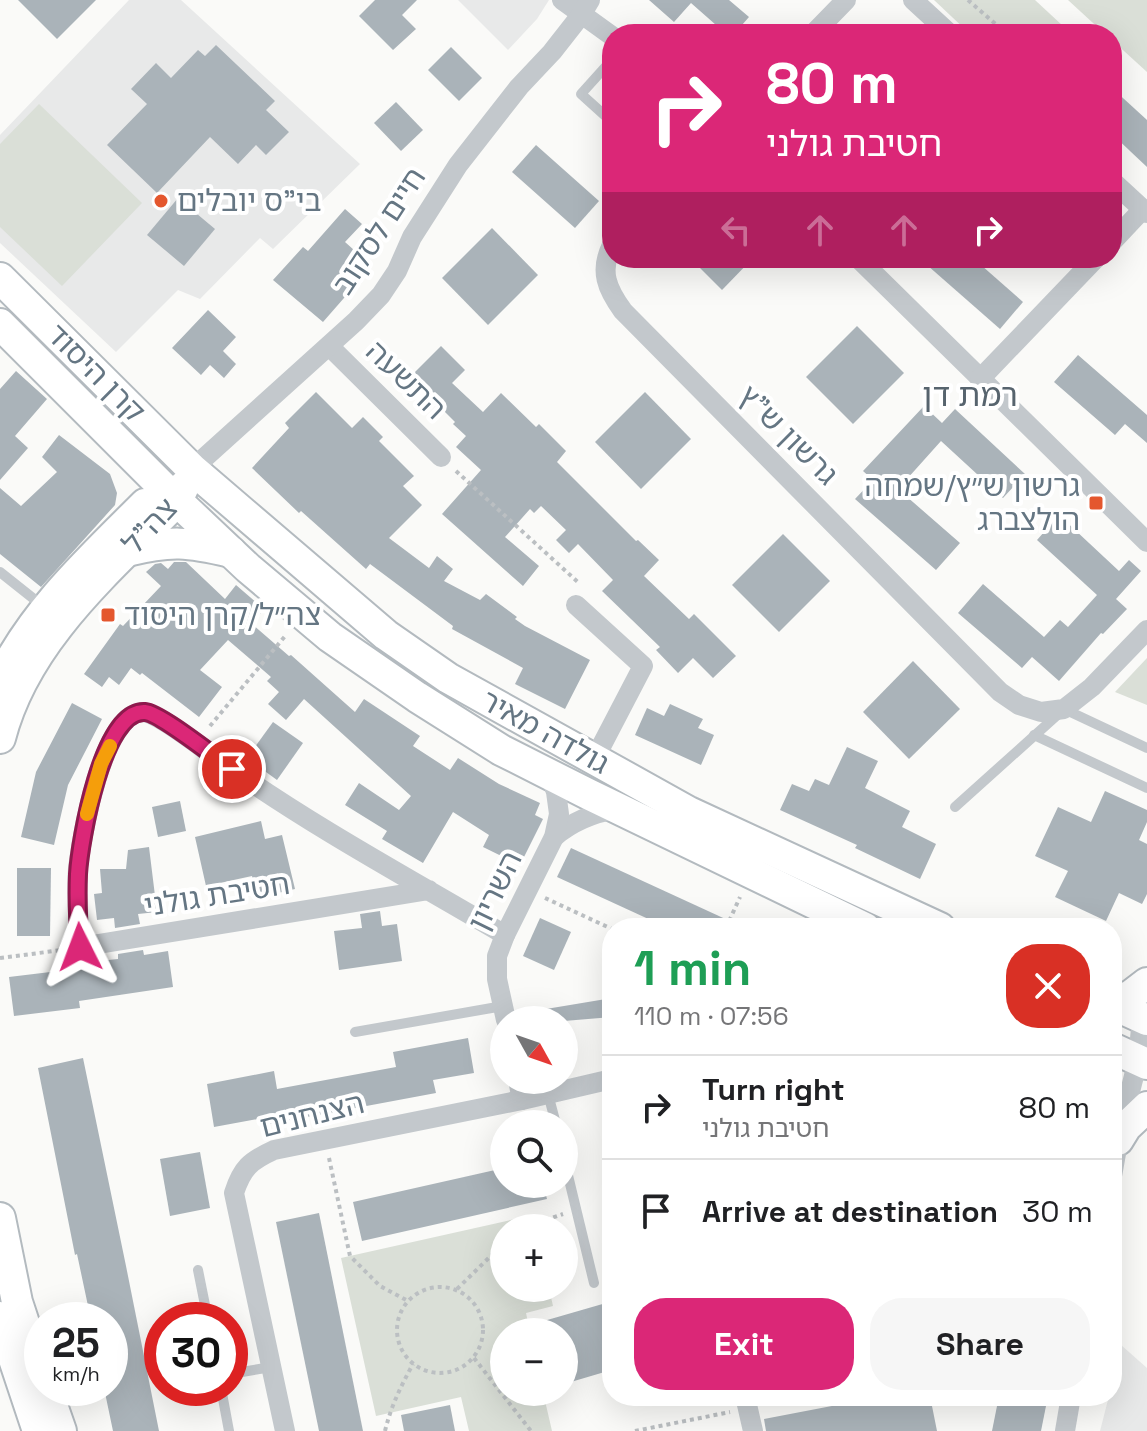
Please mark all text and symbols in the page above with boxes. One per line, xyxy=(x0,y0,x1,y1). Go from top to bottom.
text: 80 m xyxy=(766,48,898,119)
icon: right xyxy=(634,56,738,160)
text: חטיבת גולני xyxy=(766,121,942,167)
street label: חיים לסקוב xyxy=(323,160,434,302)
place label: בי"ס יובלים xyxy=(177,181,322,220)
marker: בי"ס יובלים xyxy=(152,192,170,210)
icon: left xyxy=(714,208,758,252)
icon: ahead xyxy=(798,208,842,252)
icon: ahead xyxy=(882,208,926,252)
icon: right xyxy=(966,208,1010,252)
street label: קרן היסוד xyxy=(39,315,154,430)
street label: התשעה xyxy=(358,332,455,427)
district label: רמת דן xyxy=(922,375,1018,415)
street label: גרשון ש"ץ xyxy=(730,376,847,493)
place label: גרשון ש״ץ/שמחה הולצברג xyxy=(864,466,1080,539)
street label: צה"ל xyxy=(114,489,186,562)
marker: גרשון ש״ץ/שמחה הולצברג xyxy=(1087,494,1105,512)
place label: צה״ל/קרן היסוד xyxy=(124,595,321,634)
marker: צה״ל/קרן היסוד xyxy=(99,606,117,624)
street label: גולדה מאיר xyxy=(474,681,616,783)
pin xyxy=(198,735,266,803)
icon: arrive xyxy=(210,747,254,791)
street label: השריון xyxy=(459,845,530,937)
street label: חטיבת גולני xyxy=(141,864,293,925)
position arrow xyxy=(38,905,122,989)
text: 1 min xyxy=(634,938,751,999)
button: close xyxy=(1006,944,1090,1028)
text: 110 m · 07:56 xyxy=(634,999,789,1033)
north arrow xyxy=(490,1006,578,1094)
map controls xyxy=(490,1006,578,1406)
text: Turn right xyxy=(702,1070,845,1109)
street label: הצנחנים xyxy=(256,1083,368,1146)
icon: right xyxy=(634,1085,678,1129)
text: 80 m xyxy=(1019,1088,1090,1127)
button: search xyxy=(490,1110,578,1198)
text: חטיבת גולני xyxy=(702,1111,829,1145)
icon: arrive xyxy=(634,1189,678,1233)
text: Arrive at destination xyxy=(702,1192,998,1231)
text: 30 m xyxy=(1022,1192,1093,1231)
button: + xyxy=(490,1214,578,1302)
button: Exit xyxy=(634,1298,854,1390)
button: Share xyxy=(870,1298,1090,1390)
speed limit sign: 30 xyxy=(144,1302,248,1406)
text: 25 xyxy=(52,1318,100,1369)
button: − xyxy=(490,1318,578,1406)
text: km/h xyxy=(52,1361,100,1387)

